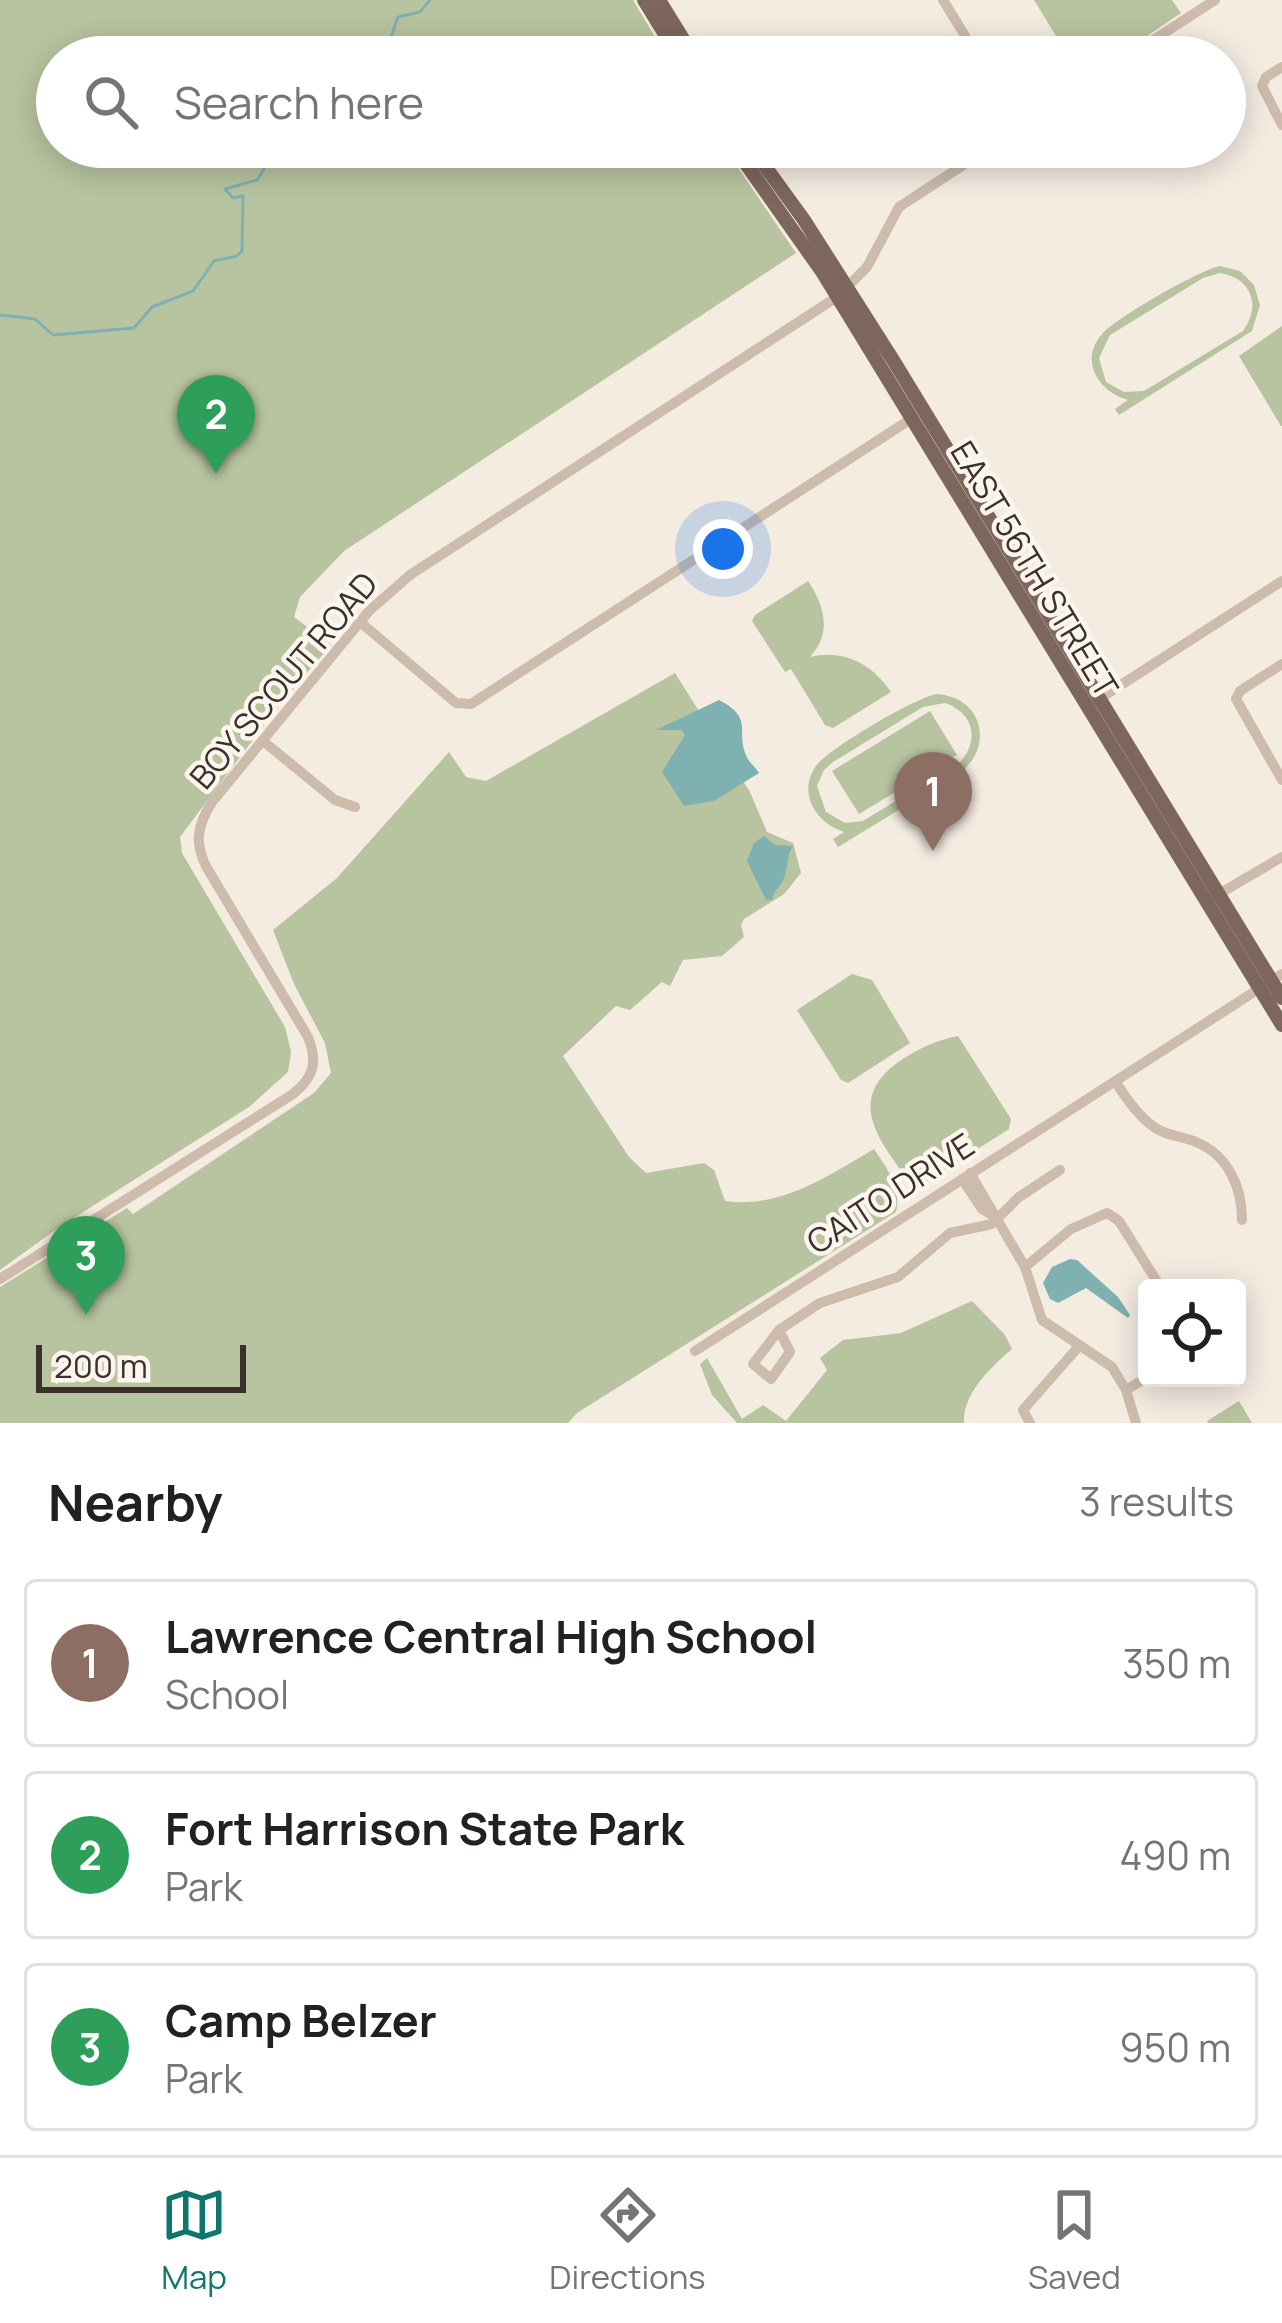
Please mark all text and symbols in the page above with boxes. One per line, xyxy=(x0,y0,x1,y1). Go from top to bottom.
search box xyxy=(36,36,1246,168)
icon: search xyxy=(78,69,144,135)
text: Search here xyxy=(174,71,424,133)
pin: 2 xyxy=(177,375,255,474)
street label: EAST 56TH STREET xyxy=(941,433,1129,706)
your location xyxy=(693,519,753,579)
street label: BOY SCOUT ROAD xyxy=(179,562,387,798)
pin: 1 xyxy=(894,752,972,851)
street label: CAITO DRIVE xyxy=(798,1122,982,1264)
pin: 3 xyxy=(47,1216,125,1315)
map controls xyxy=(1138,1279,1246,1387)
button: locate xyxy=(1138,1279,1246,1387)
scale bar xyxy=(36,1339,246,1392)
text: 200 m xyxy=(54,1343,148,1388)
text: Nearby xyxy=(48,1467,223,1536)
text: 3 results xyxy=(1079,1474,1234,1528)
text: Lawrence Central High School xyxy=(165,1605,817,1667)
text: 1 xyxy=(81,1636,99,1690)
text: 350 m xyxy=(1122,1636,1231,1690)
text: School xyxy=(165,1667,289,1721)
text: Fort Harrison State Park xyxy=(165,1797,684,1859)
text: 2 xyxy=(78,1828,102,1882)
text: 490 m xyxy=(1120,1828,1231,1882)
text: Park xyxy=(165,1859,243,1913)
text: Camp Belzer xyxy=(165,1989,437,2051)
text: 3 xyxy=(79,2020,101,2074)
text: 950 m xyxy=(1120,2020,1231,2074)
text: Park xyxy=(165,2051,243,2105)
tab: Map xyxy=(161,2182,227,2299)
tab: Directions xyxy=(549,2182,706,2299)
tab: Saved xyxy=(1028,2182,1121,2299)

